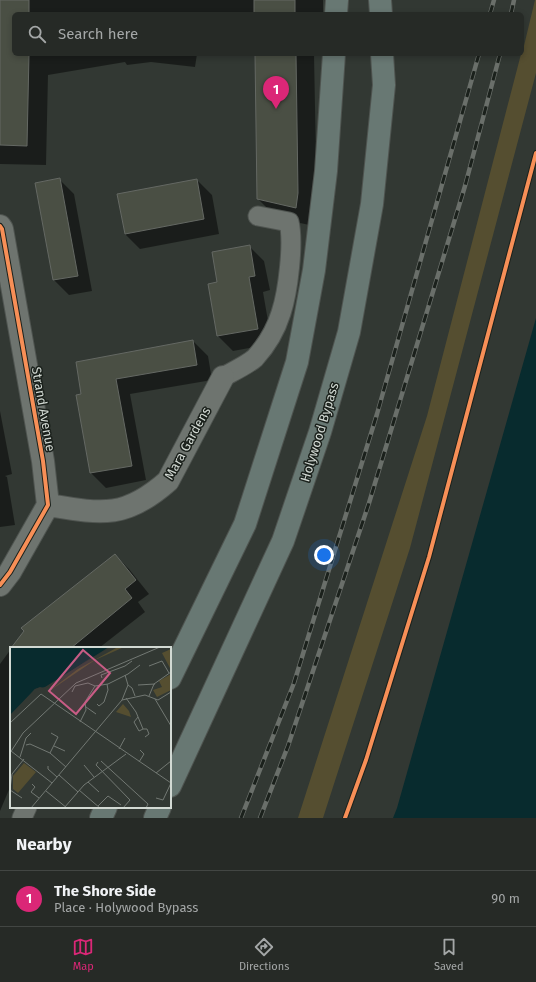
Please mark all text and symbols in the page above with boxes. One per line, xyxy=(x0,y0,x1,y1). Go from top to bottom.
search box xyxy=(12,12,524,56)
icon: search xyxy=(26,23,48,45)
text: Search here xyxy=(58,25,138,43)
pin: 1 xyxy=(263,76,289,109)
street label: Strand Avenue xyxy=(29,366,58,452)
street label: Holywood Bypass xyxy=(297,381,342,484)
street label: Mara Gardens xyxy=(161,404,214,482)
your location xyxy=(314,545,334,565)
inset map xyxy=(10,647,171,808)
text: Nearby xyxy=(16,834,71,855)
text: The Shore Side xyxy=(54,882,156,900)
text: 1 xyxy=(26,891,32,906)
text: 90 m xyxy=(491,891,520,906)
text: Place · Holywood Bypass xyxy=(54,900,198,915)
tab: Map xyxy=(72,936,94,973)
tab: Directions xyxy=(239,936,289,973)
tab: Saved xyxy=(434,936,464,973)

